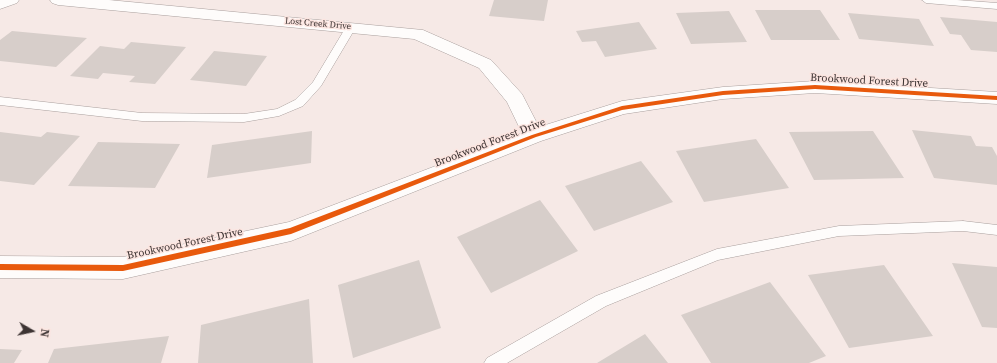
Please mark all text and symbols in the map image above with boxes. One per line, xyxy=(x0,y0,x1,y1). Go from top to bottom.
street label: Lost Creek Drive xyxy=(284,16,352,32)
street label: Brookwood Forest Drive xyxy=(810,71,928,91)
street label: Brookwood Forest Drive xyxy=(433,116,547,170)
street label: Brookwood Forest Drive xyxy=(126,225,244,263)
north arrow xyxy=(12,311,52,351)
text: N xyxy=(36,328,52,338)

